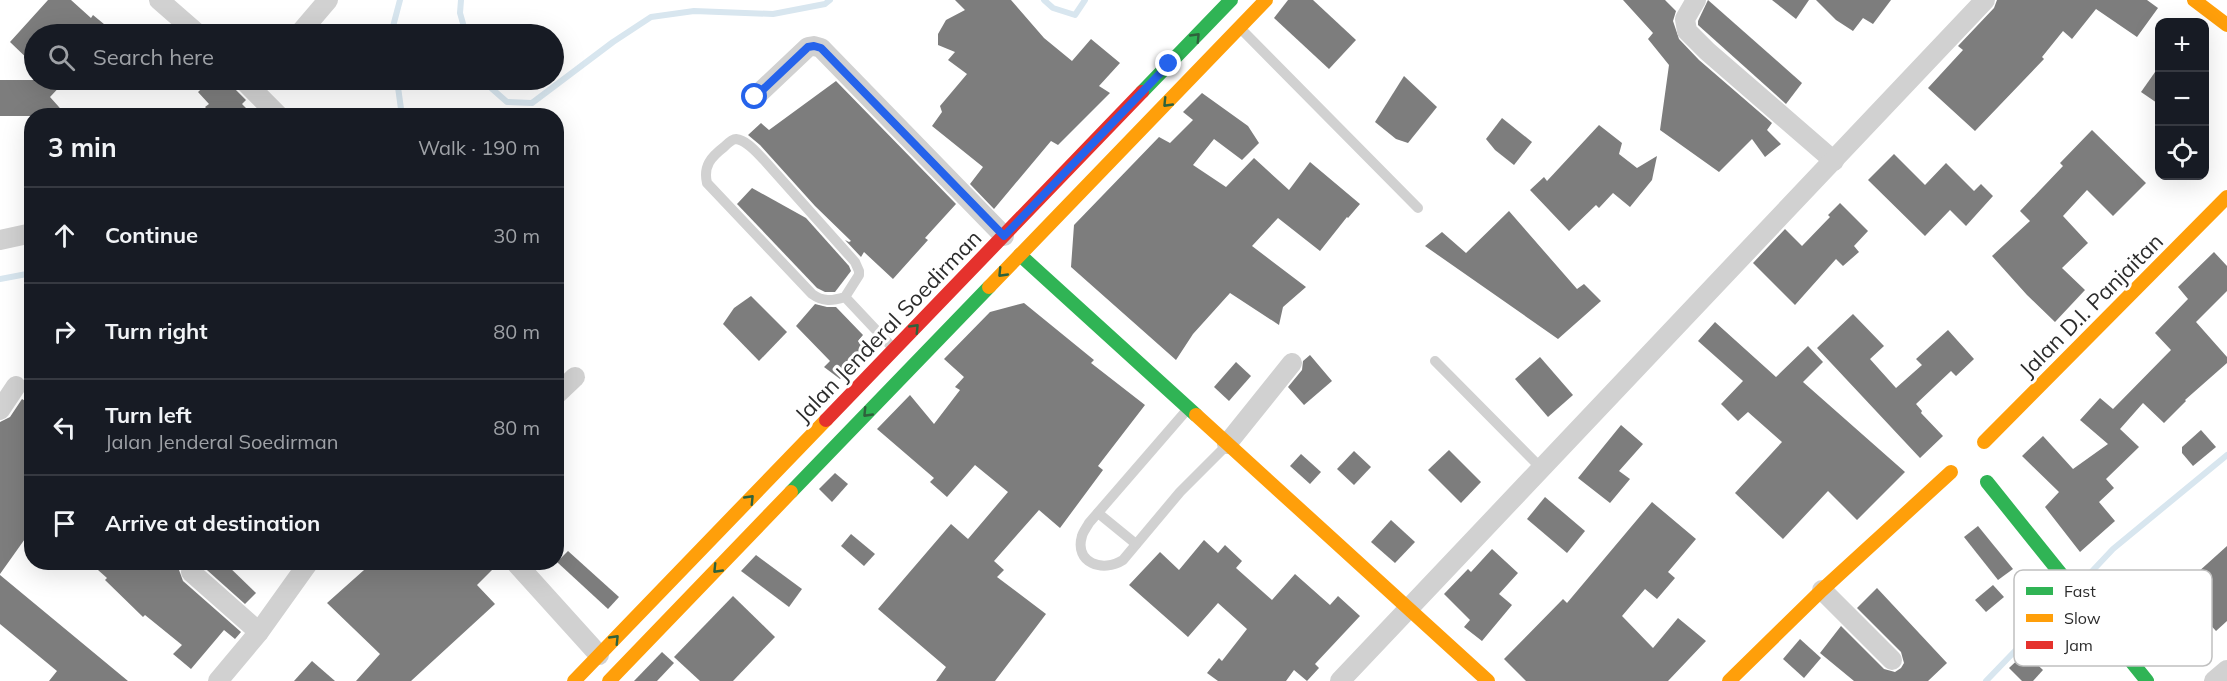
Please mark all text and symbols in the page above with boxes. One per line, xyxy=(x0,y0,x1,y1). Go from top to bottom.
map controls xyxy=(2155,18,2209,180)
button: + xyxy=(2155,18,2209,72)
search box xyxy=(24,24,564,90)
one-way arrow xyxy=(1189,33,1200,43)
icon: search xyxy=(45,41,78,74)
text: Search here xyxy=(93,43,214,71)
route end xyxy=(1155,50,1181,76)
button: − xyxy=(2155,72,2209,126)
route start xyxy=(741,83,767,109)
one-way arrow xyxy=(1163,96,1174,106)
button: locate xyxy=(2155,126,2209,180)
text: 3 min xyxy=(48,131,117,164)
text: Walk · 190 m xyxy=(418,135,540,160)
icon: ahead xyxy=(48,219,81,252)
text: Continue xyxy=(105,221,198,249)
text: 30 m xyxy=(493,223,540,248)
street label: Jalan Jenderal Soedirman xyxy=(789,224,987,428)
street label: Jalan D.I. Panjaitan xyxy=(2013,227,2169,383)
one-way arrow xyxy=(999,266,1010,277)
icon: right xyxy=(48,315,81,348)
text: Turn right xyxy=(105,317,208,345)
text: 80 m xyxy=(493,319,540,344)
one-way arrow xyxy=(907,325,918,336)
text: Turn left xyxy=(105,401,192,429)
one-way arrow xyxy=(863,407,874,417)
icon: left xyxy=(48,411,81,444)
text: 80 m xyxy=(493,415,540,440)
text: Jalan Jenderal Soedirman xyxy=(105,429,339,454)
one-way arrow xyxy=(743,495,754,505)
icon: arrive xyxy=(48,507,81,540)
text: Arrive at destination xyxy=(105,509,320,537)
one-way arrow xyxy=(713,562,724,572)
legend xyxy=(2014,570,2212,666)
text: Fast xyxy=(2064,581,2096,601)
text: Slow xyxy=(2064,608,2101,628)
one-way arrow xyxy=(607,635,618,646)
text: Jam xyxy=(2064,635,2093,655)

